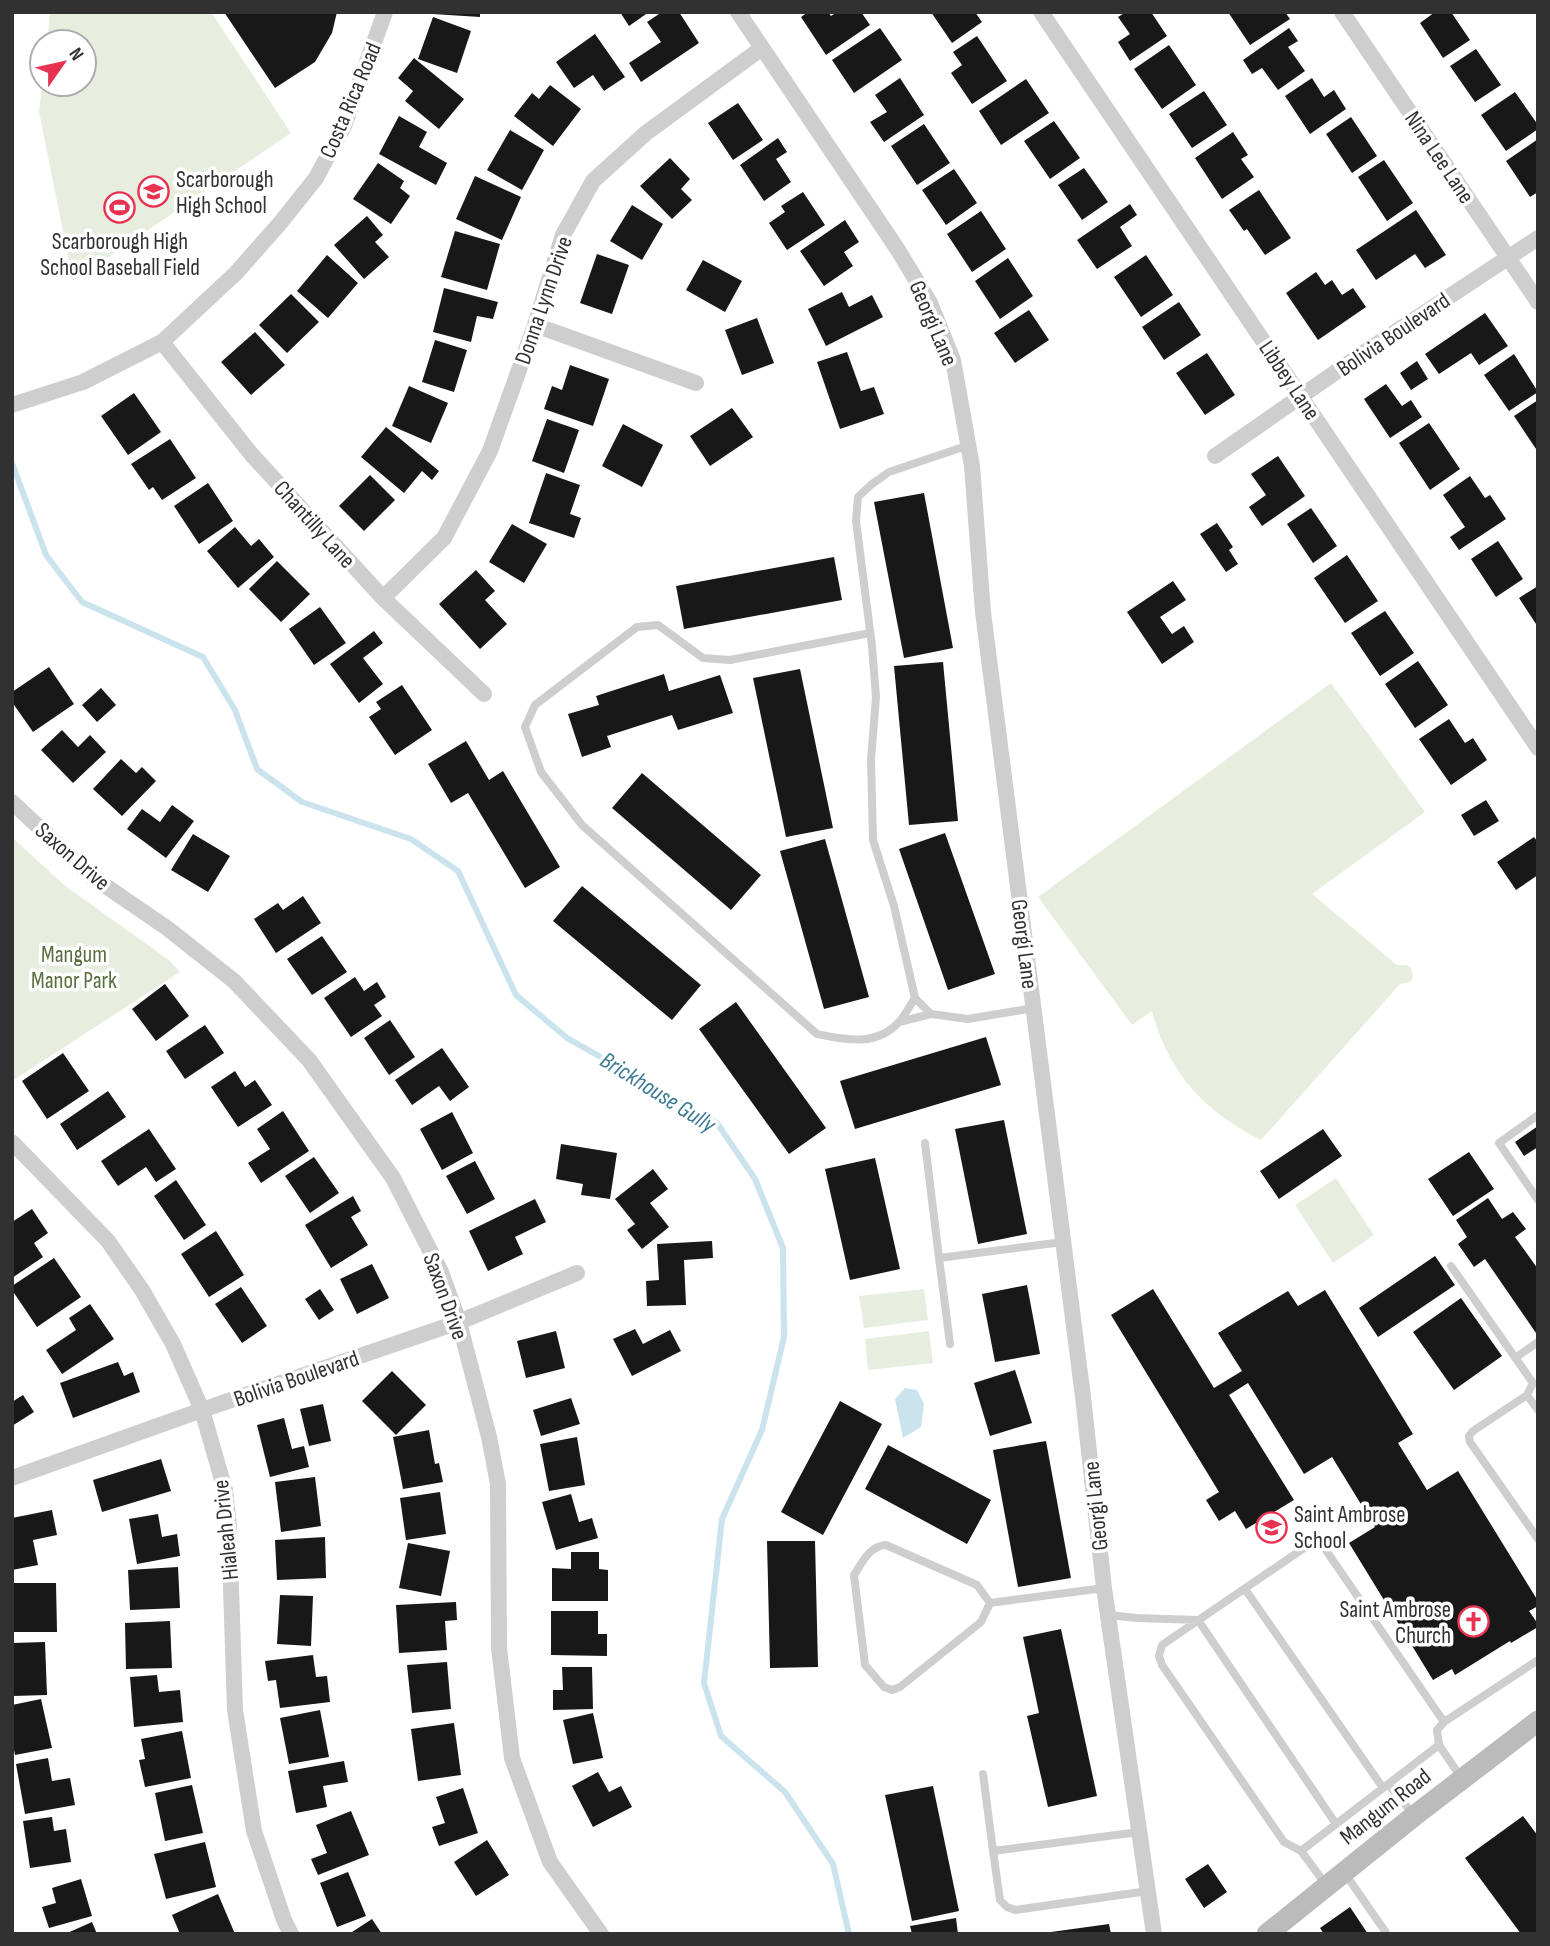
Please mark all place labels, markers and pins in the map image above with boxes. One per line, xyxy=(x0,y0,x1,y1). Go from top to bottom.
place label: Scarborough High School xyxy=(176,166,274,220)
school or university icon: Scarborough High School xyxy=(136,175,170,209)
sports icon: Scarborough High School Baseball Field xyxy=(103,190,137,224)
place label: Scarborough High School Baseball Field xyxy=(40,228,200,282)
place label: Saint Ambrose School xyxy=(1294,1501,1406,1555)
school or university icon: Saint Ambrose School xyxy=(1254,1510,1288,1544)
place label: Saint Ambrose Church xyxy=(1339,1596,1451,1650)
church icon: Saint Ambrose Church xyxy=(1457,1605,1491,1639)

